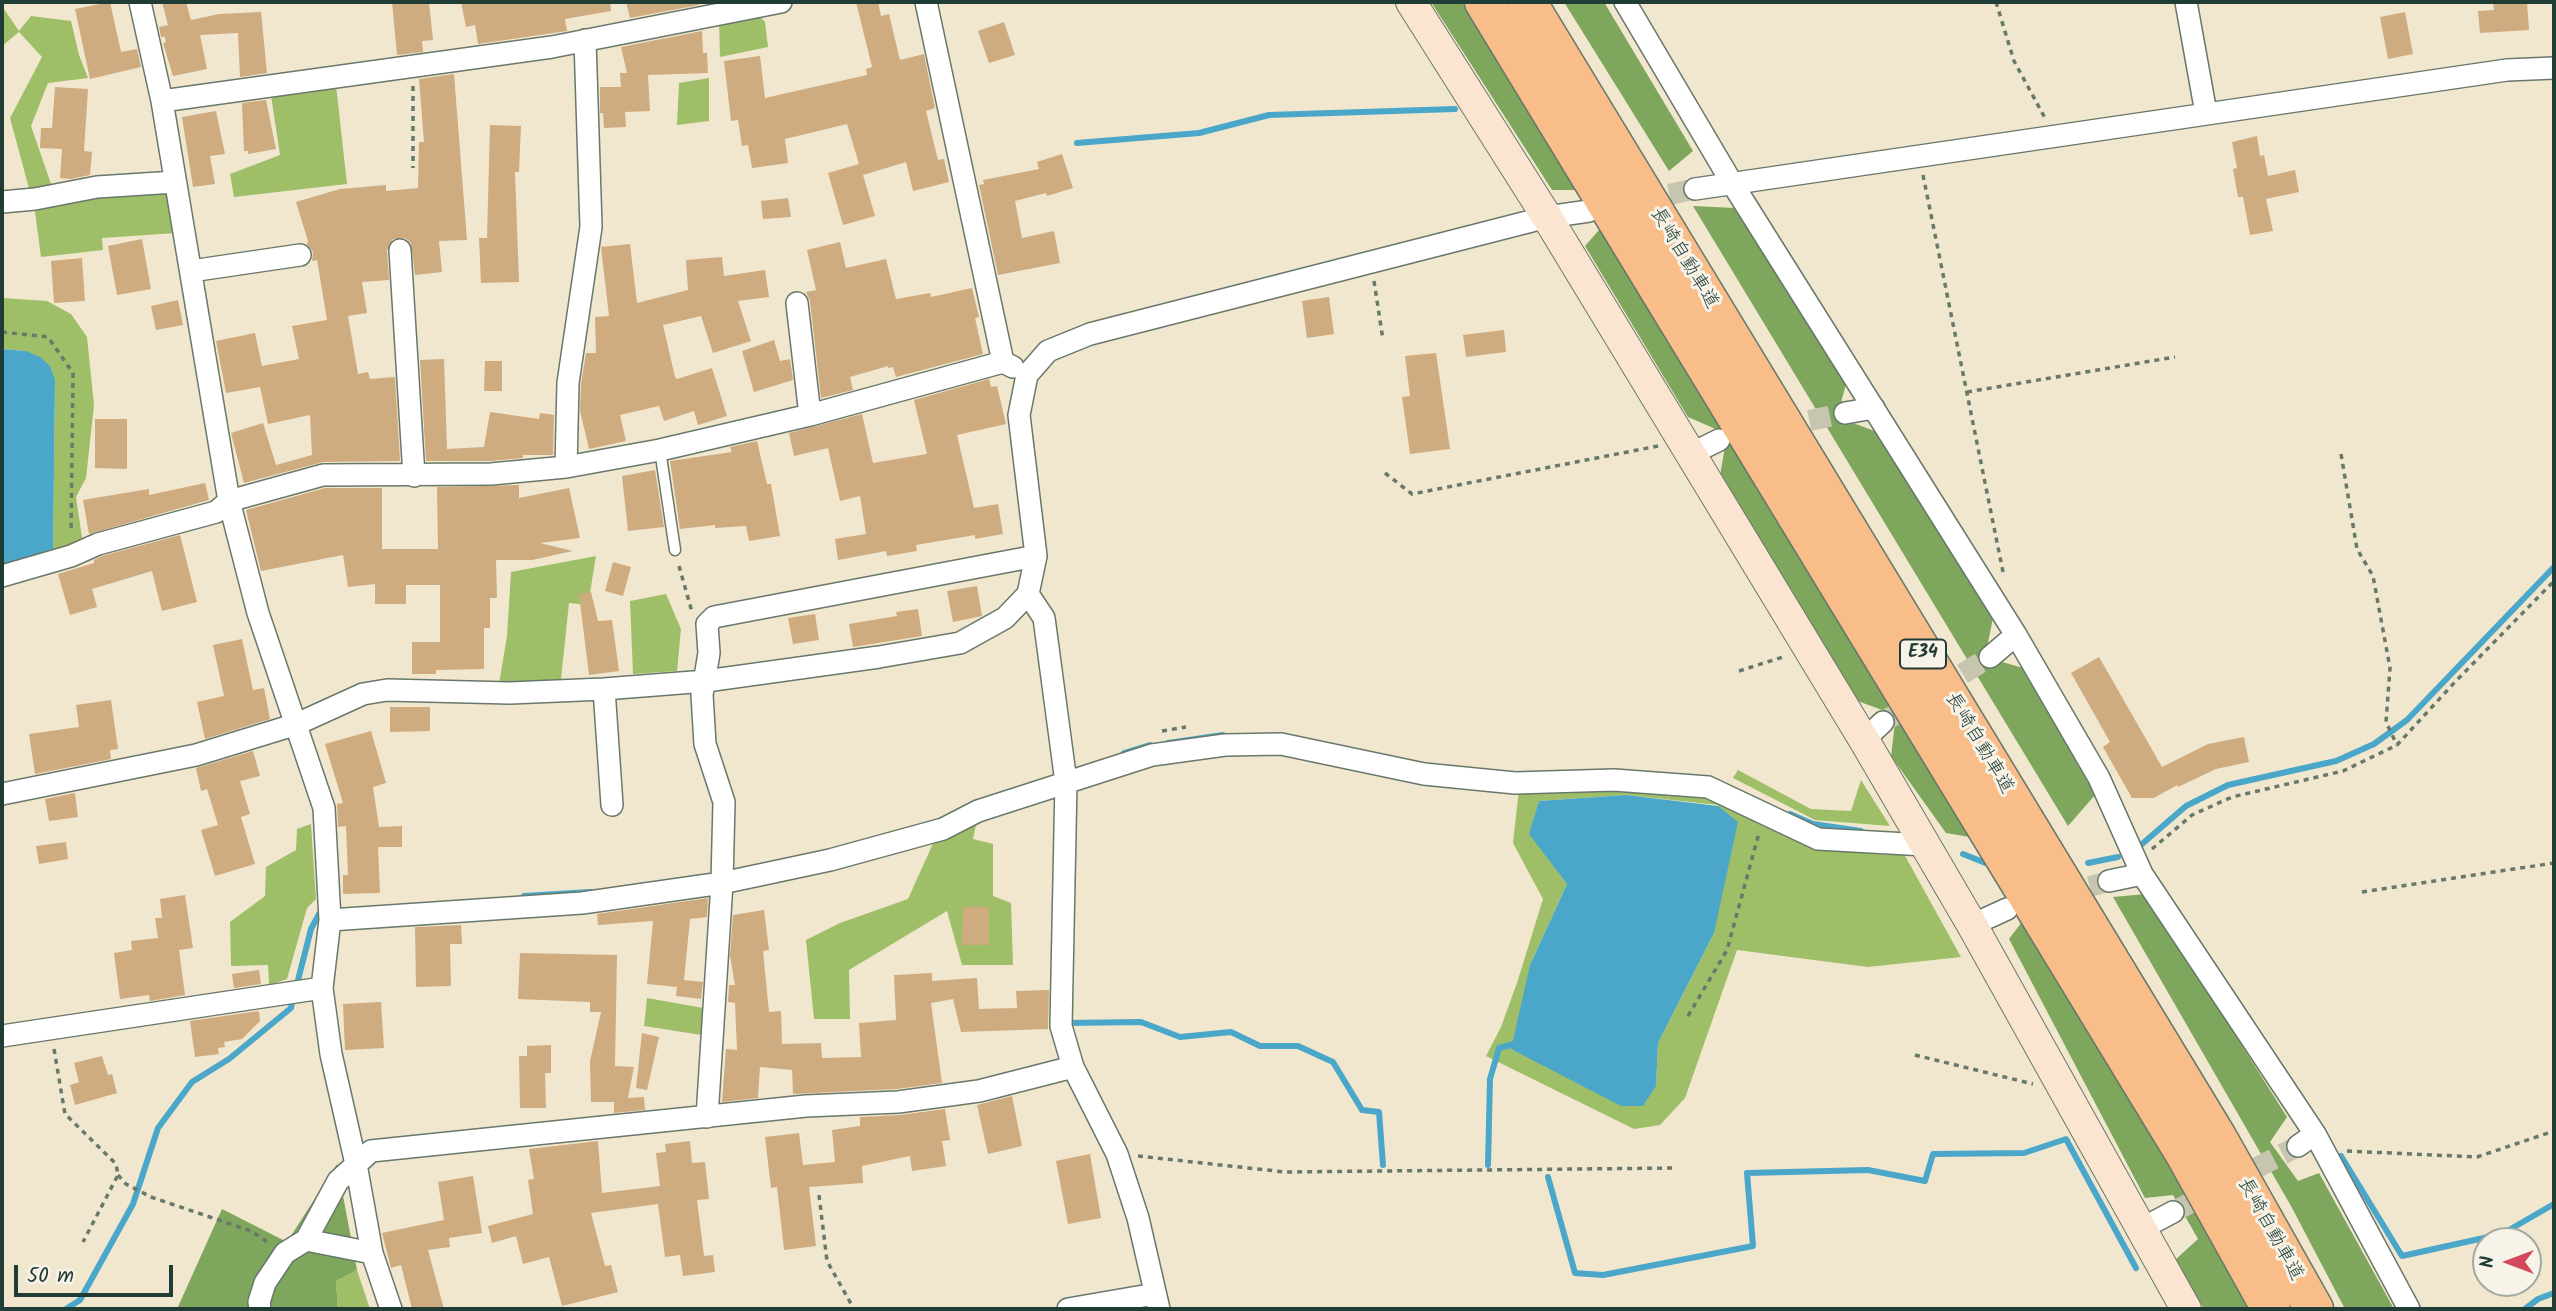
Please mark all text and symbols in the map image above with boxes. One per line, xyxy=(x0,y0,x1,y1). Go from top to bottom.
street label: 長崎自動車道 xyxy=(1644,204,1722,314)
road number: E34 xyxy=(1900,640,1946,668)
street label: 長崎自動車道 xyxy=(1939,689,2017,799)
street label: 長崎自動車道 xyxy=(2231,1175,2307,1285)
north arrow xyxy=(2472,1227,2542,1297)
scale bar xyxy=(18,1252,177,1296)
text: N xyxy=(2473,1256,2503,1268)
text: 50 m xyxy=(27,1260,74,1293)

